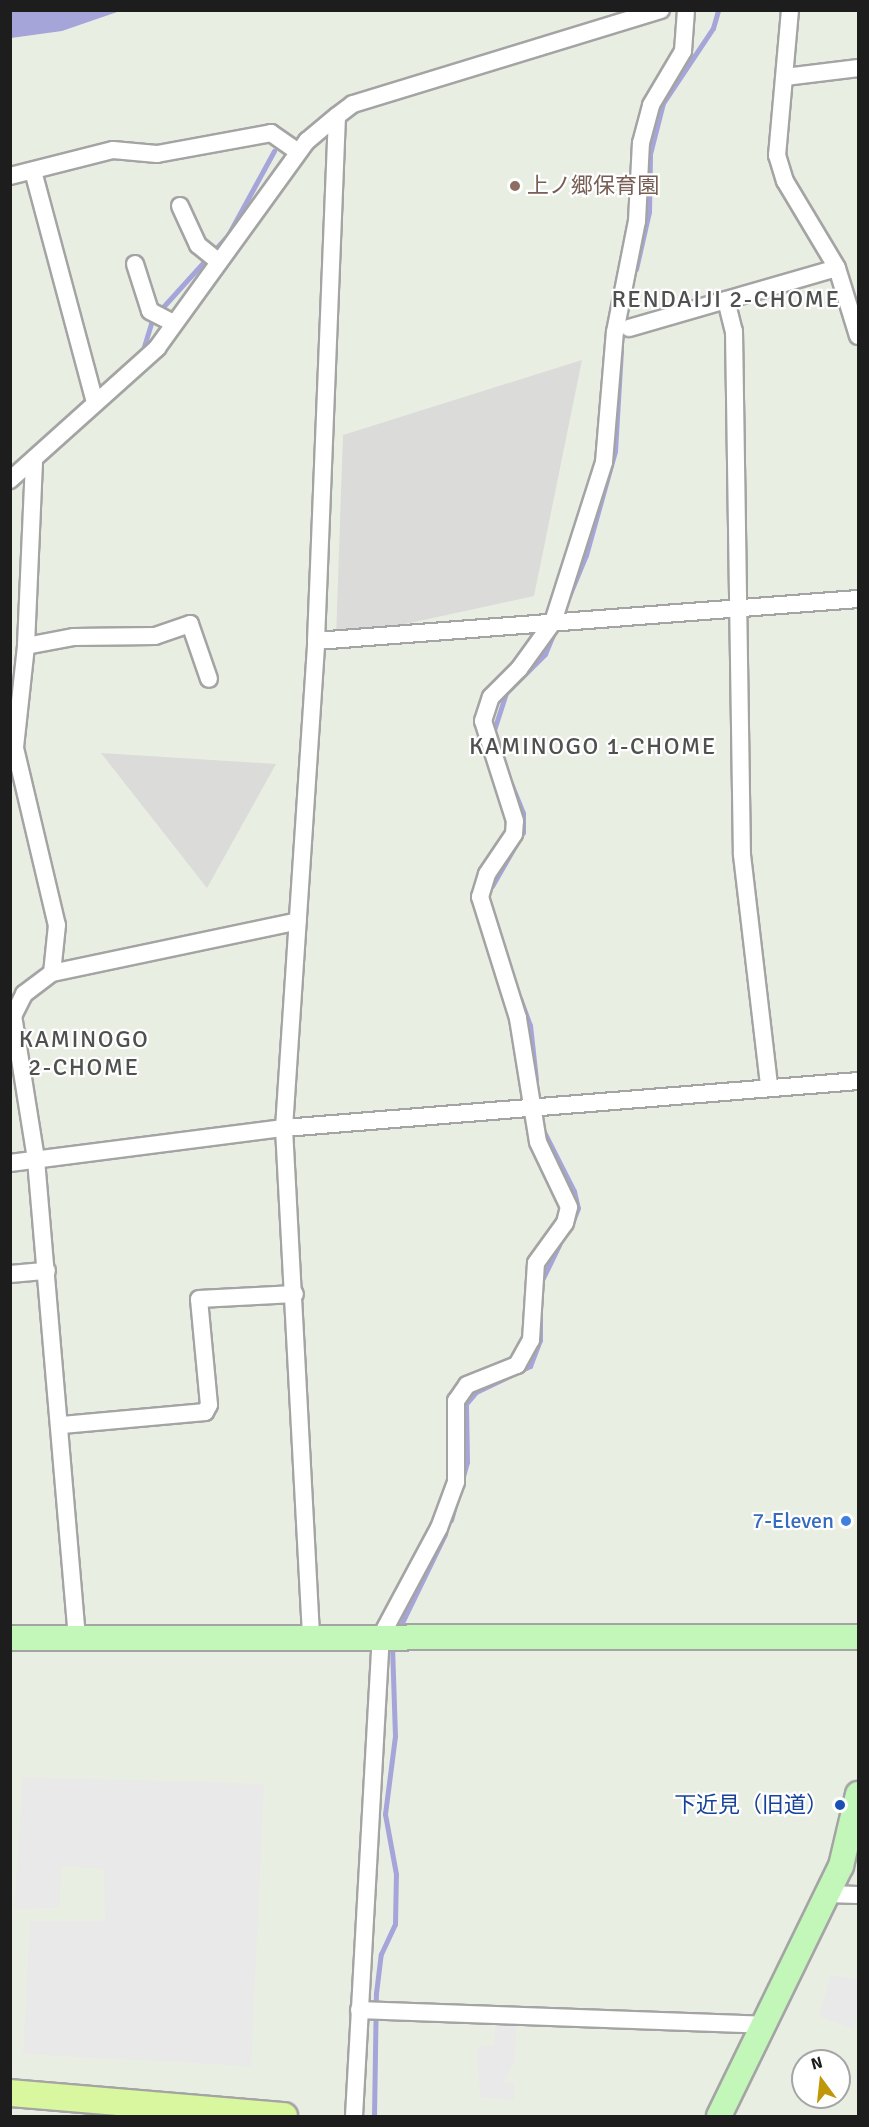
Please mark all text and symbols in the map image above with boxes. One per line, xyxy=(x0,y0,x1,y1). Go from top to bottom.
place label: 上ノ郷保育園 xyxy=(527,173,659,199)
marker: 上ノ郷保育園 xyxy=(508,179,522,193)
district label: RENDAIJI 2-CHOME xyxy=(611,286,841,314)
district label: KAMINOGO 1-CHOME xyxy=(469,733,717,761)
district label: KAMINOGO 2-CHOME xyxy=(19,1026,149,1082)
place label: 7-Eleven xyxy=(752,1508,834,1534)
marker: 7-Eleven xyxy=(839,1514,853,1528)
place label: 下近見（旧道） xyxy=(674,1792,828,1818)
marker: 下近見（旧道） xyxy=(833,1798,847,1812)
north arrow xyxy=(791,2049,851,2109)
text: N xyxy=(809,2052,825,2075)

